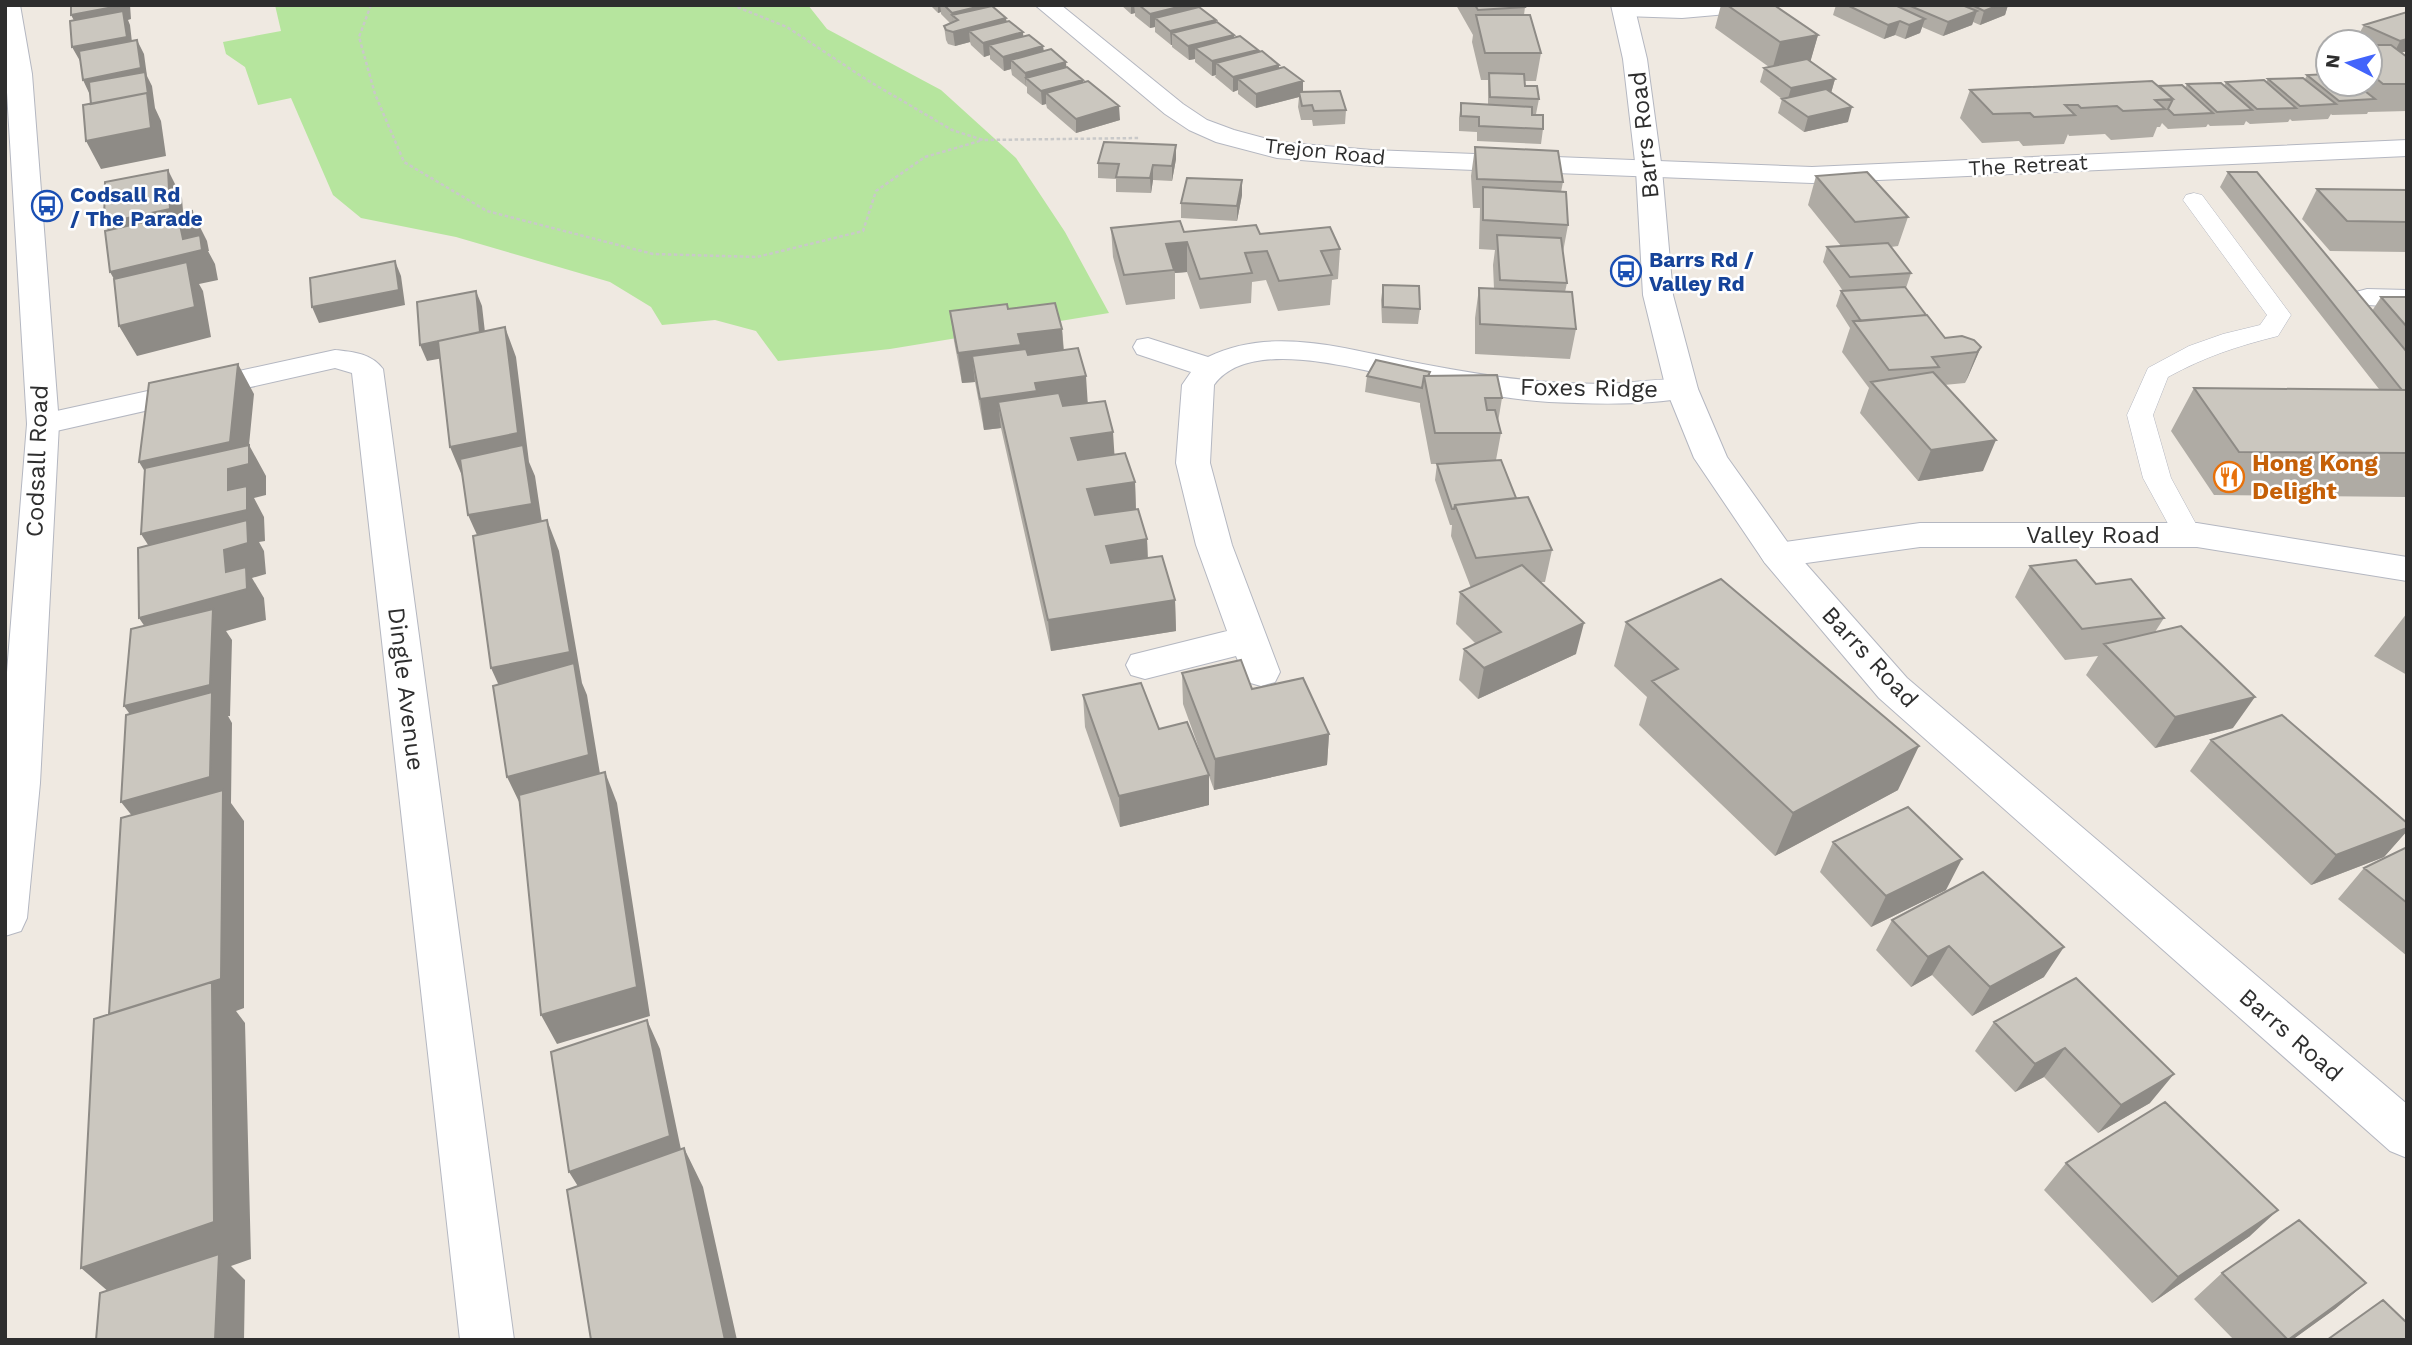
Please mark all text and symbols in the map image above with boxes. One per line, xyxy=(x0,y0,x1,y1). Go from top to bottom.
north arrow xyxy=(2314,28,2384,98)
text: N xyxy=(2320,53,2345,69)
street label: Barrs Road xyxy=(1623,70,1665,200)
street label: Trejon Road xyxy=(1263,132,1387,170)
street label: The Retreat xyxy=(1968,149,2088,181)
place label: Codsall Rd / The Parade xyxy=(70,182,203,231)
bus stop icon: Codsall Rd / The Parade xyxy=(30,189,64,223)
place label: Barrs Rd / Valley Rd xyxy=(1649,247,1754,296)
bus stop icon: Barrs Rd / Valley Rd xyxy=(1609,254,1643,288)
street label: Foxes Ridge xyxy=(1520,373,1658,403)
street label: Codsall Road xyxy=(20,384,54,538)
place label: Hong Kong Delight xyxy=(2252,449,2378,505)
restaurant icon: Hong Kong Delight xyxy=(2212,460,2246,494)
street label: Valley Road xyxy=(2026,521,2160,549)
street label: Barrs Road xyxy=(1816,601,1924,713)
street label: Dingle Avenue xyxy=(382,606,430,772)
street label: Barrs Road xyxy=(2234,983,2348,1087)

